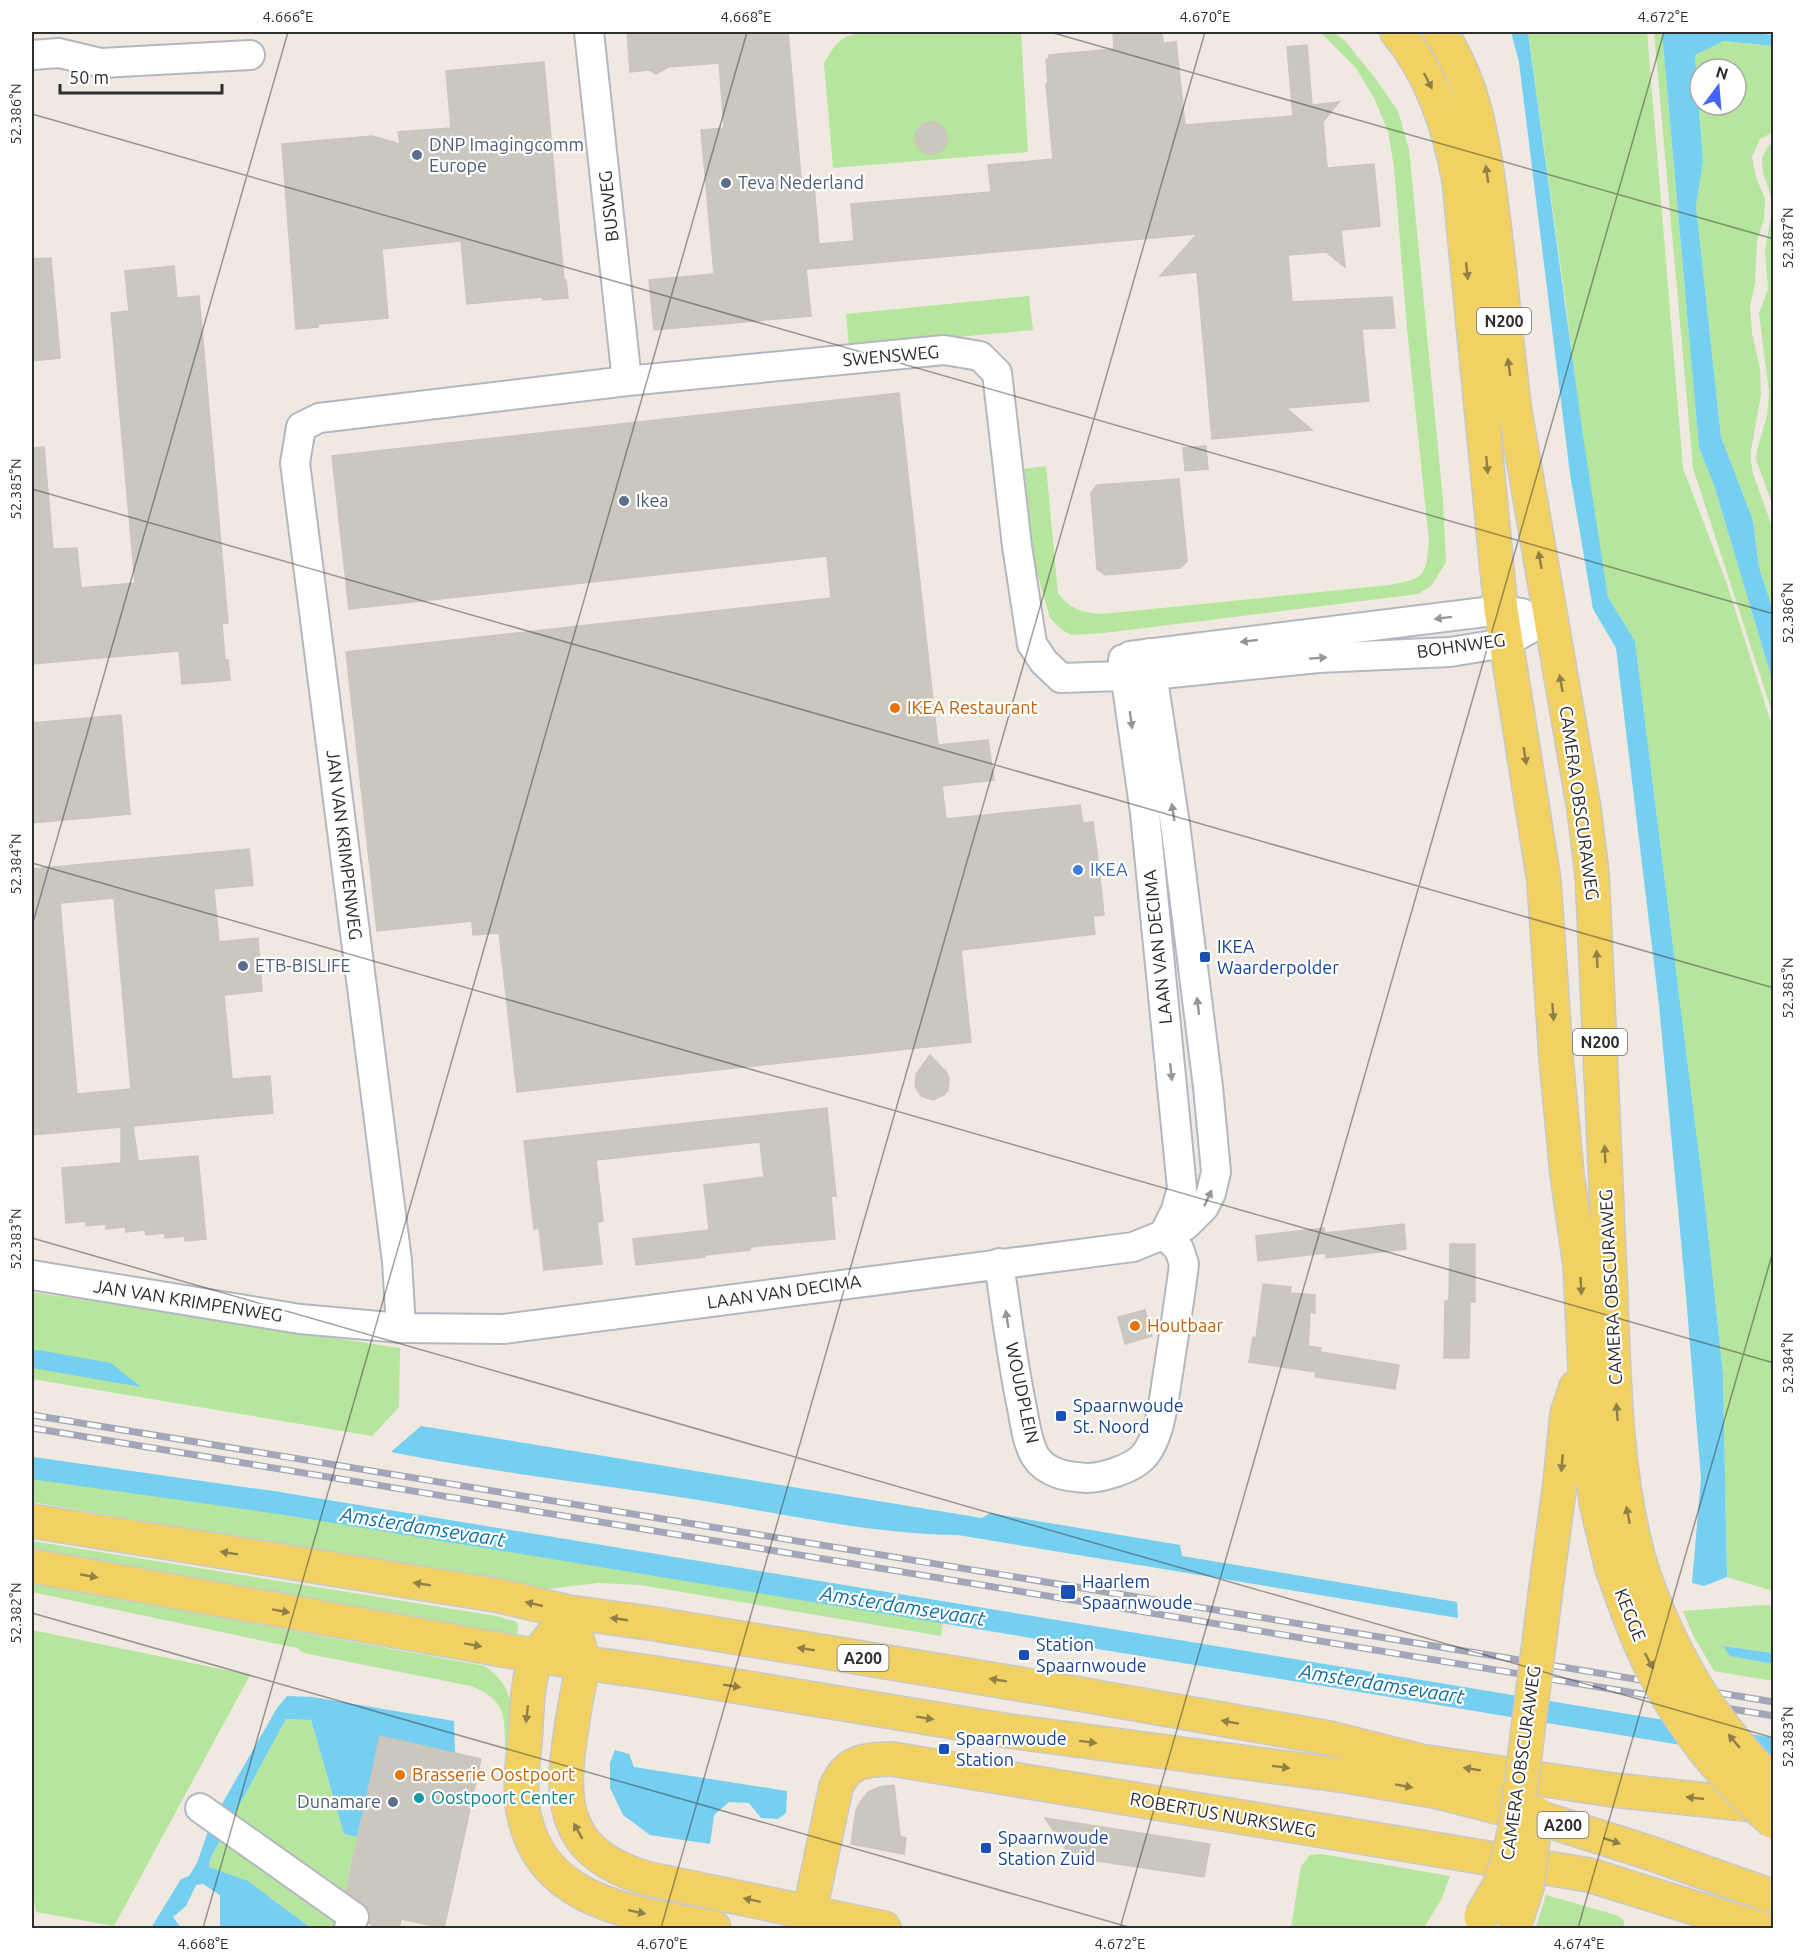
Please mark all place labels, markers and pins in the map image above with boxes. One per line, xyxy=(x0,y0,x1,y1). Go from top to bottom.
place label: DNP Imagingcomm Europe xyxy=(429,134,584,175)
marker: DNP Imagingcomm Europe xyxy=(410,148,424,162)
place label: Teva Nederland xyxy=(738,172,864,192)
marker: Teva Nederland xyxy=(719,176,733,190)
place label: Ikea xyxy=(636,490,669,510)
marker: Ikea xyxy=(617,494,631,508)
place label: IKEA Restaurant xyxy=(907,697,1038,717)
marker: IKEA Restaurant xyxy=(888,701,902,715)
place label: IKEA xyxy=(1090,859,1128,879)
marker: IKEA xyxy=(1071,863,1085,877)
place label: IKEA Waarderpolder xyxy=(1217,936,1339,977)
marker: IKEA Waarderpolder xyxy=(1198,950,1212,964)
place label: ETB-BISLIFE xyxy=(255,955,351,975)
marker: ETB-BISLIFE xyxy=(236,959,250,973)
place label: Houtbaar xyxy=(1147,1315,1223,1335)
marker: Houtbaar xyxy=(1128,1319,1142,1333)
place label: Spaarnwoude St. Noord xyxy=(1073,1395,1184,1436)
marker: Spaarnwoude St. Noord xyxy=(1054,1409,1068,1423)
place label: Haarlem Spaarnwoude xyxy=(1082,1571,1193,1612)
marker: Haarlem Spaarnwoude xyxy=(1059,1583,1077,1601)
place label: Station Spaarnwoude xyxy=(1036,1634,1147,1675)
marker: Station Spaarnwoude xyxy=(1017,1648,1031,1662)
place label: Spaarnwoude Station xyxy=(956,1728,1067,1769)
marker: Spaarnwoude Station xyxy=(937,1742,951,1756)
place label: Brasserie Oostpoort xyxy=(412,1764,575,1784)
marker: Brasserie Oostpoort xyxy=(393,1768,407,1782)
place label: Oostpoort Center xyxy=(431,1787,575,1807)
place label: Dunamare xyxy=(297,1791,381,1811)
marker: Oostpoort Center xyxy=(412,1791,426,1805)
marker: Dunamare xyxy=(386,1795,400,1809)
place label: Spaarnwoude Station Zuid xyxy=(998,1827,1109,1868)
marker: Spaarnwoude Station Zuid xyxy=(979,1841,993,1855)

